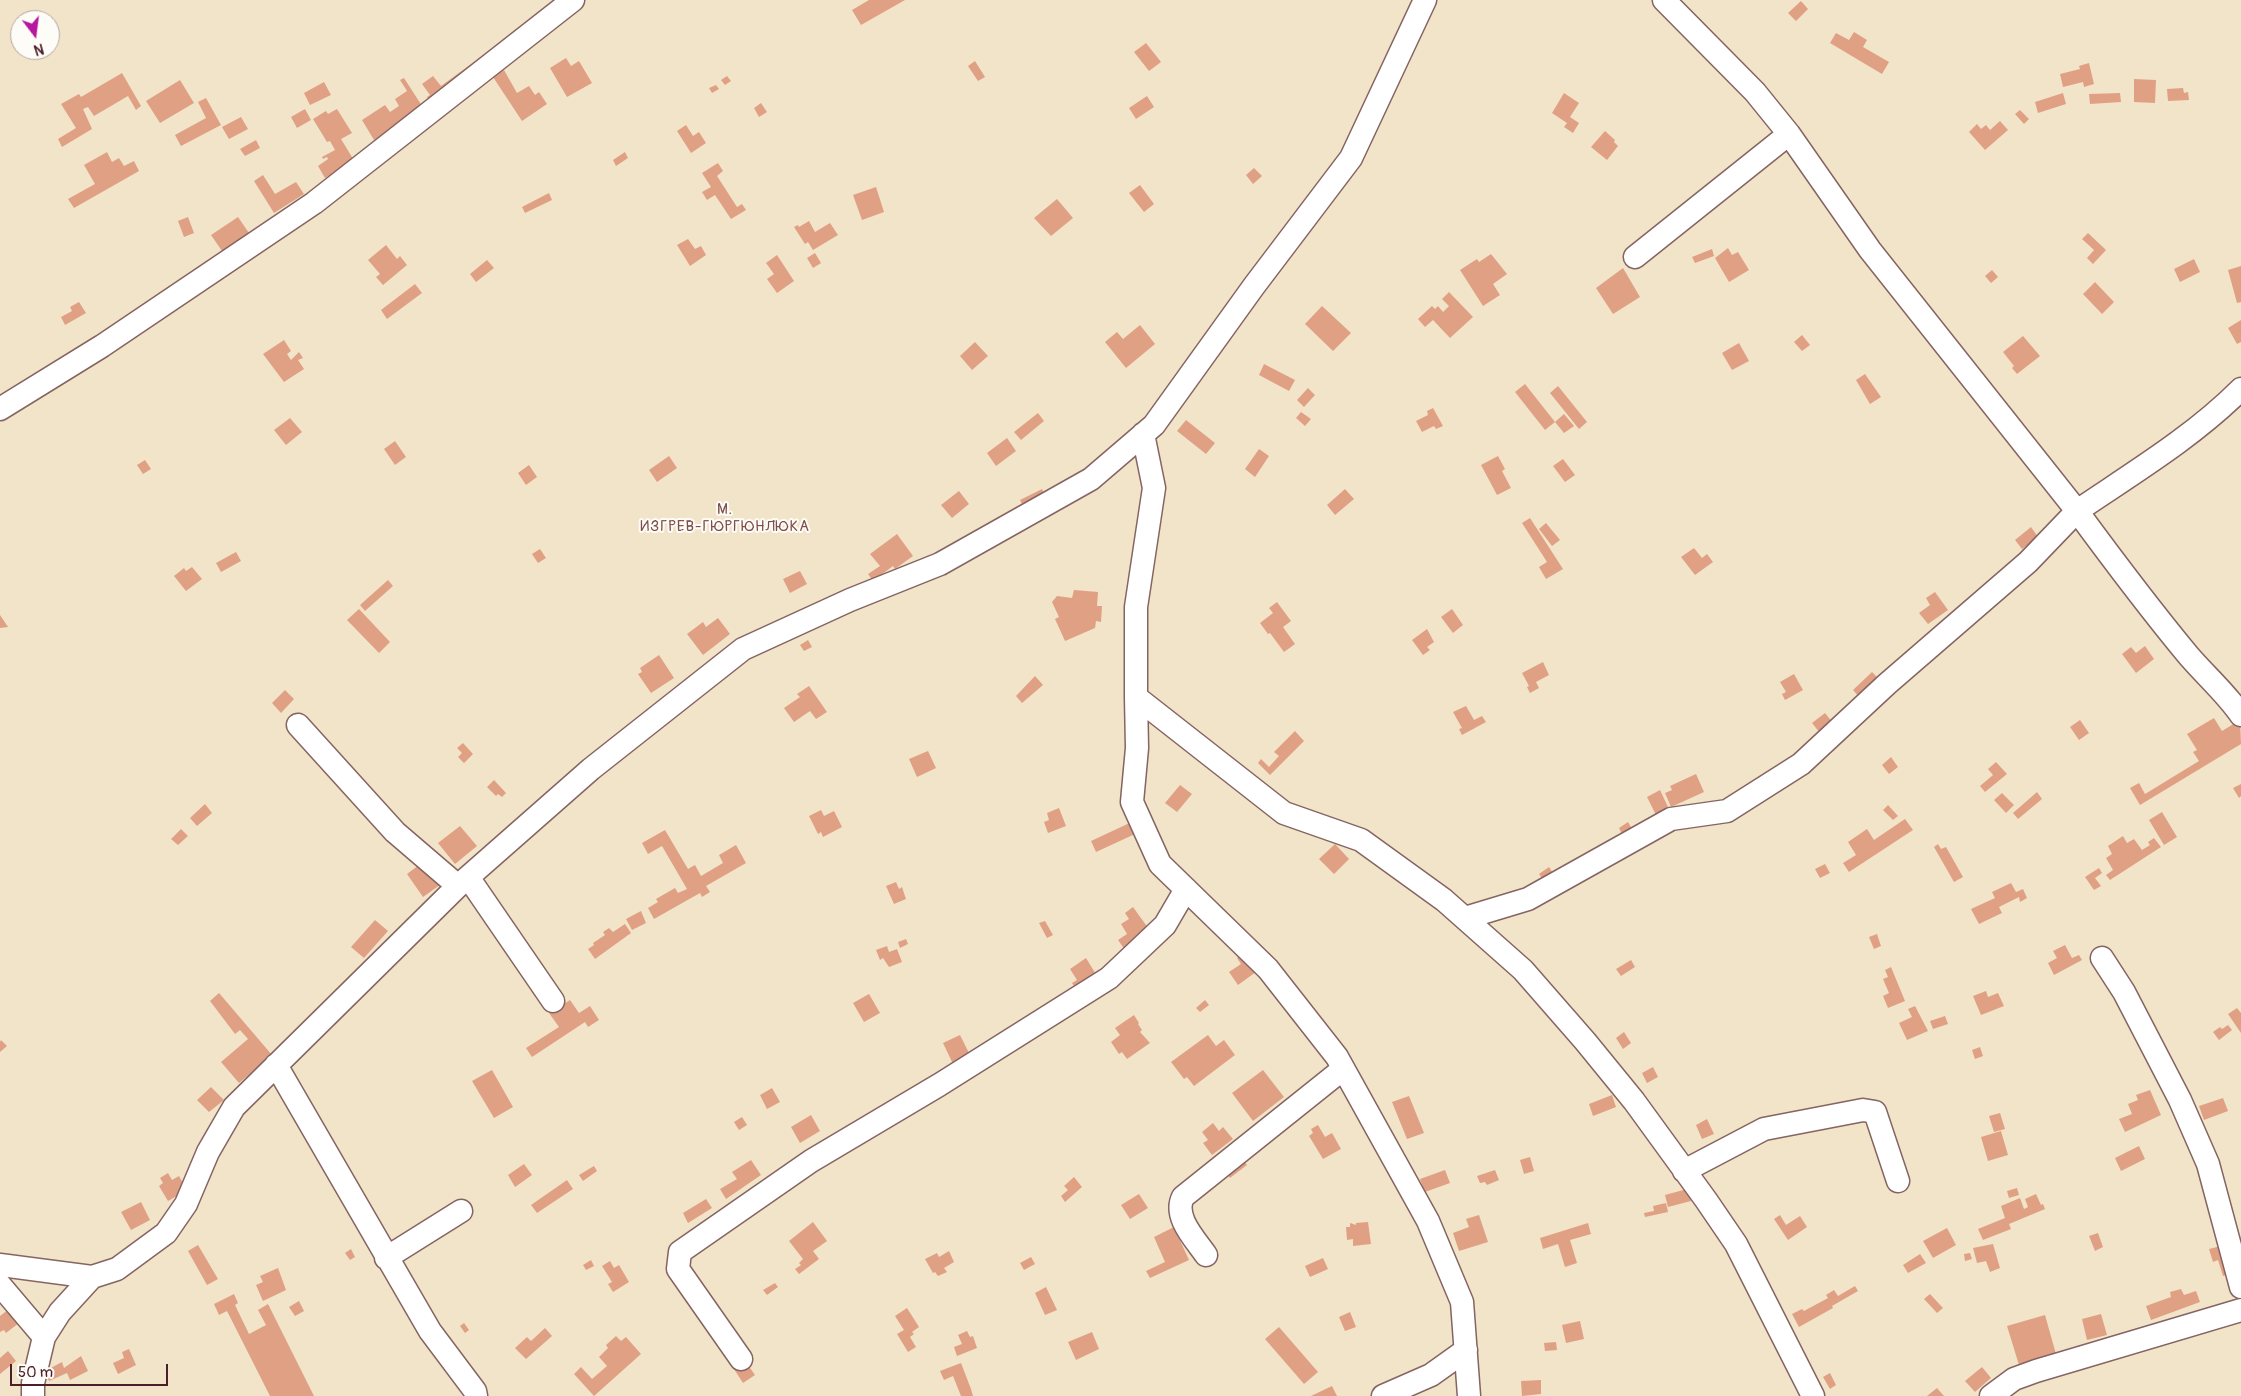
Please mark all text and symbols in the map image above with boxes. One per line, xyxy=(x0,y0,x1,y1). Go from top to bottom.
north arrow xyxy=(10,10,60,60)
text: N xyxy=(32,40,46,58)
district label: М. ИЗГРЕВ-ГЮРГЮНЛЮКА xyxy=(638,501,812,536)
scale bar xyxy=(12,1354,170,1386)
text: 50 m xyxy=(18,1363,53,1382)

